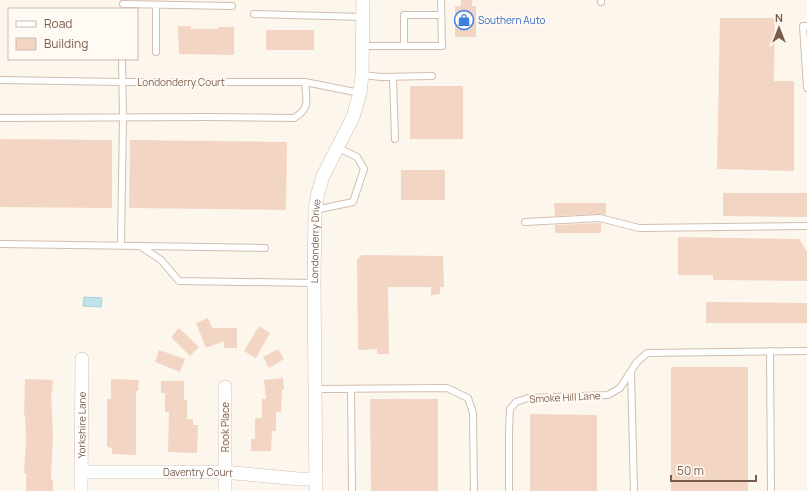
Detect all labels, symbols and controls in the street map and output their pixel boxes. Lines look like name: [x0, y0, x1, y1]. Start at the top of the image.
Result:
legend: [8, 8, 138, 60]
north arrow: [759, 8, 799, 48]
shop icon: Southern Auto: [453, 9, 475, 31]
text: N: [775, 10, 783, 25]
place label: Southern Auto: [478, 13, 545, 27]
text: Road: [44, 15, 72, 32]
text: Building: [44, 35, 88, 52]
street label: Londonderry Court: [137, 75, 225, 89]
street label: Londonderry Drive: [307, 198, 324, 283]
street label: Smoke Hill Lane: [529, 388, 601, 406]
street label: Yorkshire Lane: [74, 392, 89, 458]
street label: Rook Place: [218, 402, 232, 452]
scale bar: [671, 457, 756, 483]
text: 50 m: [677, 462, 704, 479]
street label: Daventry Court: [163, 465, 234, 480]

